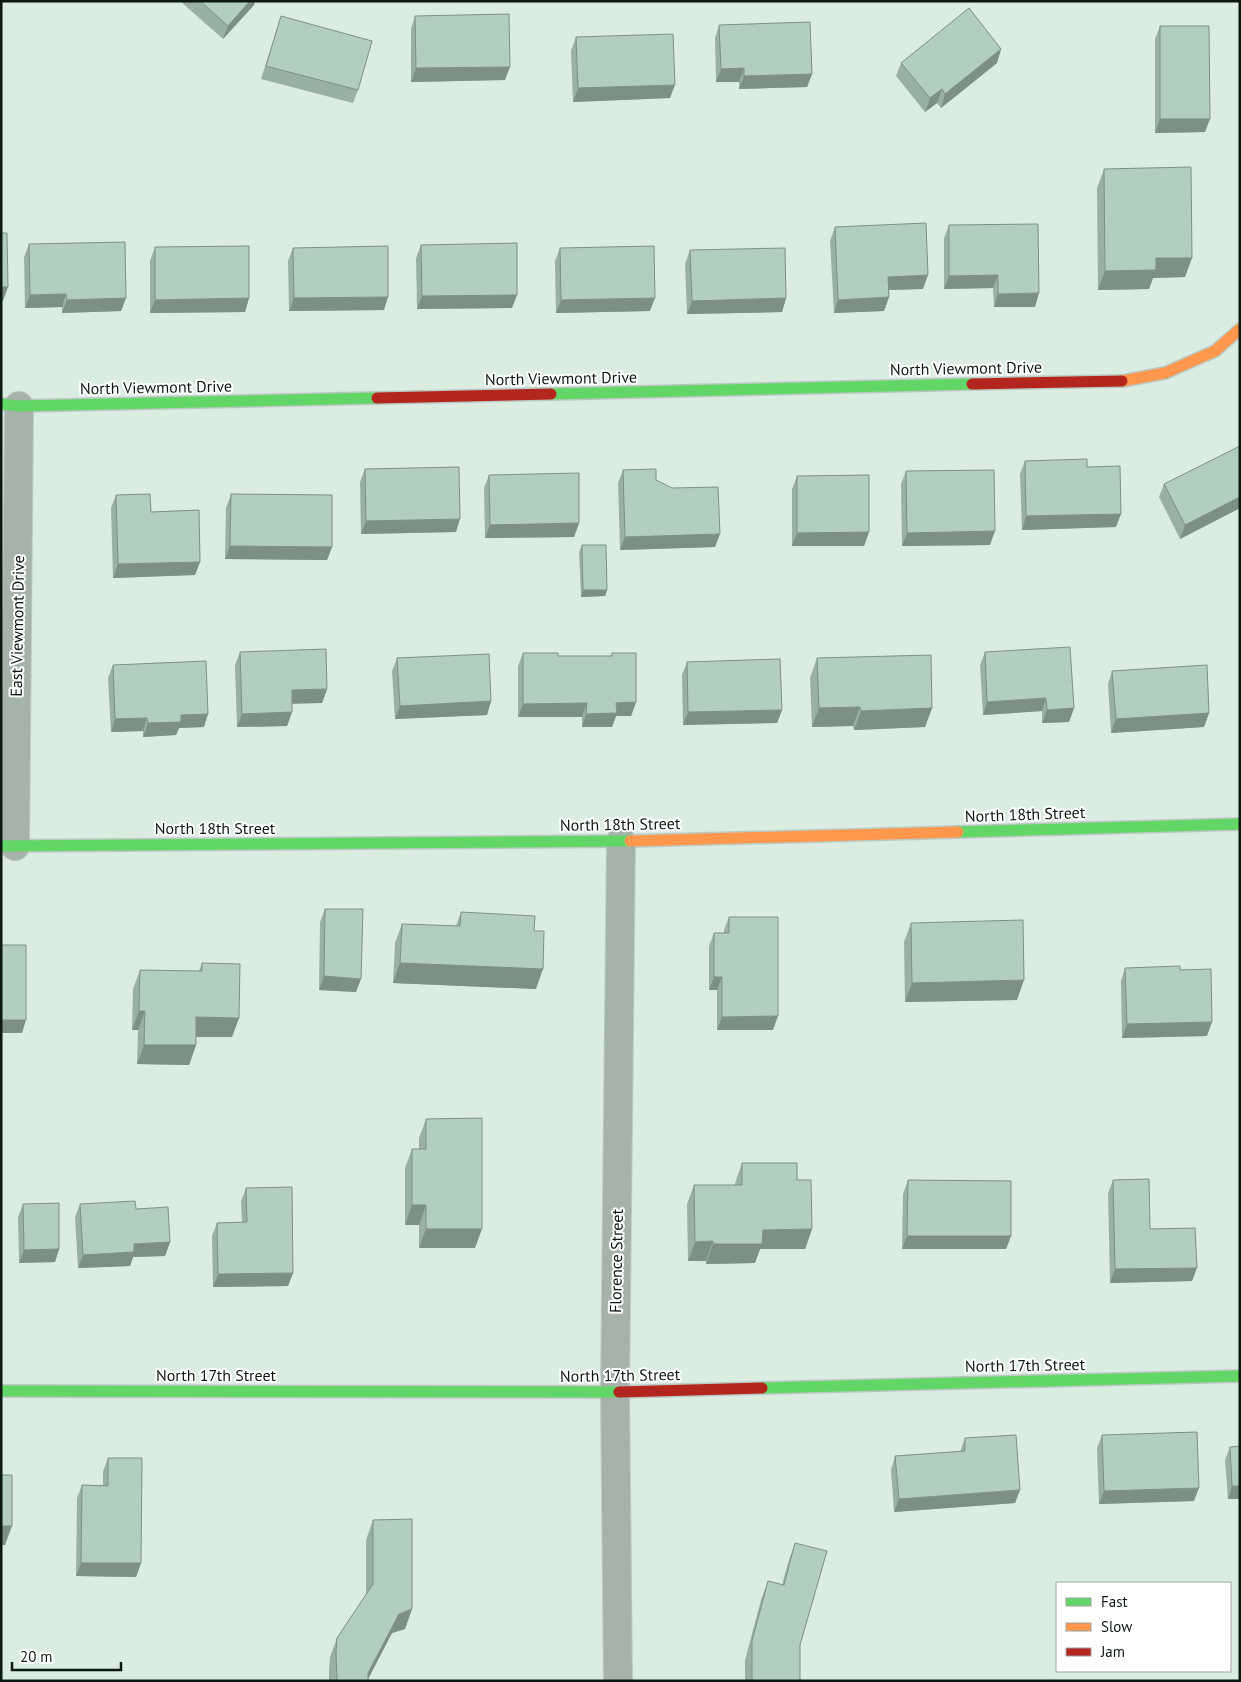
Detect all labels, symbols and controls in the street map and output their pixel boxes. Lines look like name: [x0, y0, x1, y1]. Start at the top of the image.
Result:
street label: North Viewmont Drive: [890, 357, 1042, 379]
street label: North Viewmont Drive: [485, 367, 637, 389]
street label: North Viewmont Drive: [80, 376, 232, 398]
street label: East Viewmont Drive: [6, 555, 28, 697]
street label: North 18th Street: [964, 802, 1086, 826]
street label: North 18th Street: [560, 813, 681, 835]
street label: North 18th Street: [155, 818, 276, 838]
street label: Florence Street: [605, 1208, 627, 1313]
street label: North 17th Street: [965, 1354, 1086, 1376]
street label: North 17th Street: [560, 1364, 681, 1386]
street label: North 17th Street: [156, 1365, 277, 1385]
legend: [1056, 1582, 1231, 1672]
text: Fast: [1101, 1592, 1128, 1611]
text: Slow: [1101, 1617, 1132, 1636]
scale bar: [12, 1640, 121, 1672]
text: Jam: [1100, 1642, 1125, 1661]
text: 20 m: [20, 1647, 53, 1666]

